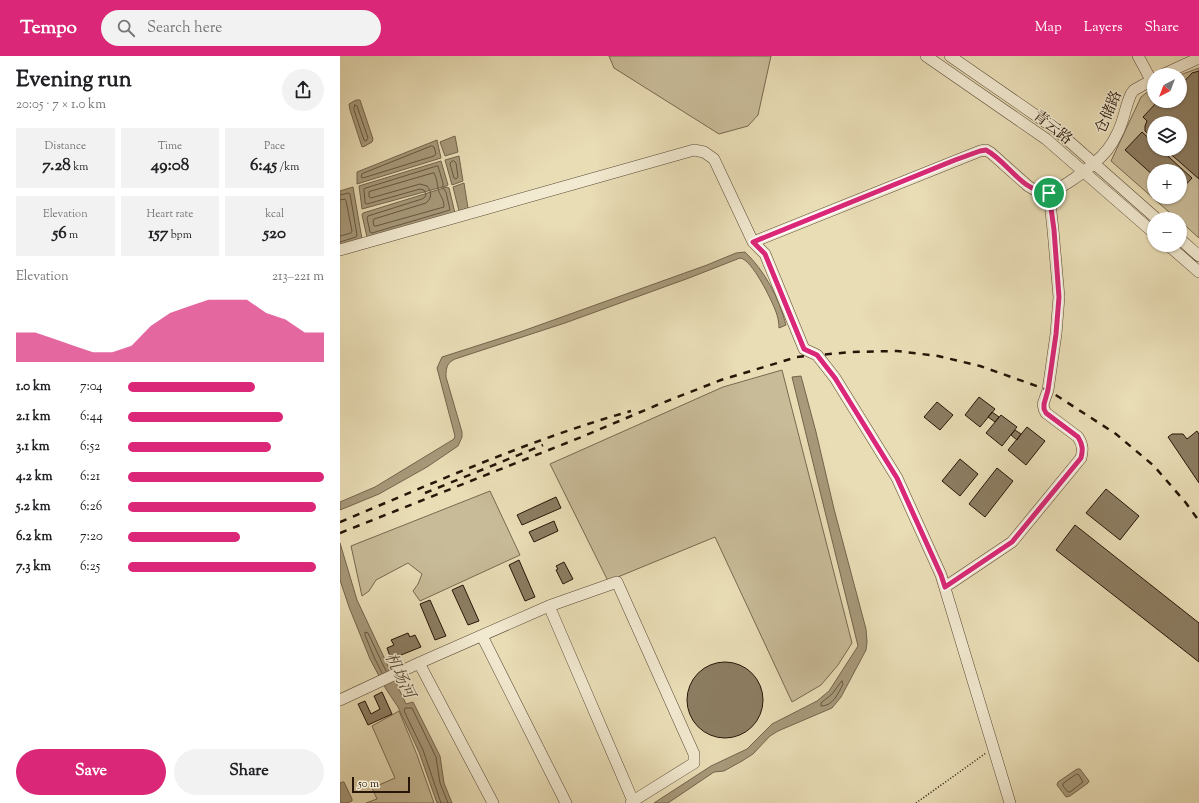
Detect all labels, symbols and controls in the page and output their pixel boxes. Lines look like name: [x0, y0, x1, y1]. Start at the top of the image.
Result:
search box: [101, 10, 381, 46]
text: Tempo: [20, 15, 77, 42]
icon: search: [115, 17, 137, 39]
text: Search here: [147, 18, 222, 39]
text: Map: [1035, 18, 1062, 38]
text: Layers: [1084, 18, 1122, 38]
text: Share: [1144, 18, 1179, 38]
text: Evening run: [16, 65, 132, 97]
north arrow: [1147, 68, 1187, 108]
map controls: [1147, 68, 1187, 252]
button: share: [282, 69, 324, 111]
street label: 仓储路: [1091, 88, 1128, 137]
text: 20:05 · 7 × 1.0 km: [16, 96, 106, 114]
street label: 青云路: [1028, 106, 1076, 150]
button: layers: [1147, 116, 1187, 156]
text: Distance: [45, 138, 86, 154]
text: Time: [158, 138, 182, 154]
text: Pace: [264, 138, 285, 154]
text: 7.28: [42, 154, 71, 178]
text: 49:08: [151, 154, 189, 178]
text: 6:45: [250, 154, 277, 178]
text: km: [71, 159, 88, 175]
text: /km: [277, 159, 299, 175]
button: +: [1147, 164, 1187, 204]
pin: [1032, 176, 1066, 210]
icon: arrive: [1038, 182, 1060, 204]
text: Elevation: [43, 206, 88, 222]
text: Heart rate: [147, 206, 193, 222]
text: kcal: [265, 206, 284, 222]
button: −: [1147, 212, 1187, 252]
text: 56: [52, 222, 67, 246]
text: 157: [148, 222, 168, 246]
text: 520: [263, 222, 286, 246]
text: m: [67, 227, 78, 243]
text: bpm: [168, 227, 192, 243]
text: Elevation: [16, 268, 69, 286]
text: 213–221 m: [272, 268, 324, 286]
text: 1.0 km: [16, 378, 51, 396]
text: 7:04: [80, 378, 103, 396]
text: 2.1 km: [16, 408, 50, 426]
text: 6:44: [80, 408, 103, 426]
text: 3.1 km: [16, 438, 50, 456]
text: 6:52: [80, 438, 100, 456]
text: 4.2 km: [16, 468, 53, 486]
text: 6:21: [80, 468, 100, 486]
text: 5.2 km: [16, 498, 50, 516]
text: 6:26: [80, 498, 102, 516]
text: 6.2 km: [16, 528, 52, 546]
text: 7:20: [80, 528, 103, 546]
text: 7.3 km: [16, 558, 51, 576]
text: 6:25: [80, 558, 100, 576]
water label: 机场河: [378, 649, 421, 705]
button: Save: [16, 749, 166, 795]
button: Share: [174, 749, 324, 795]
scale bar: [352, 775, 410, 794]
text: 50 m: [358, 776, 379, 792]

